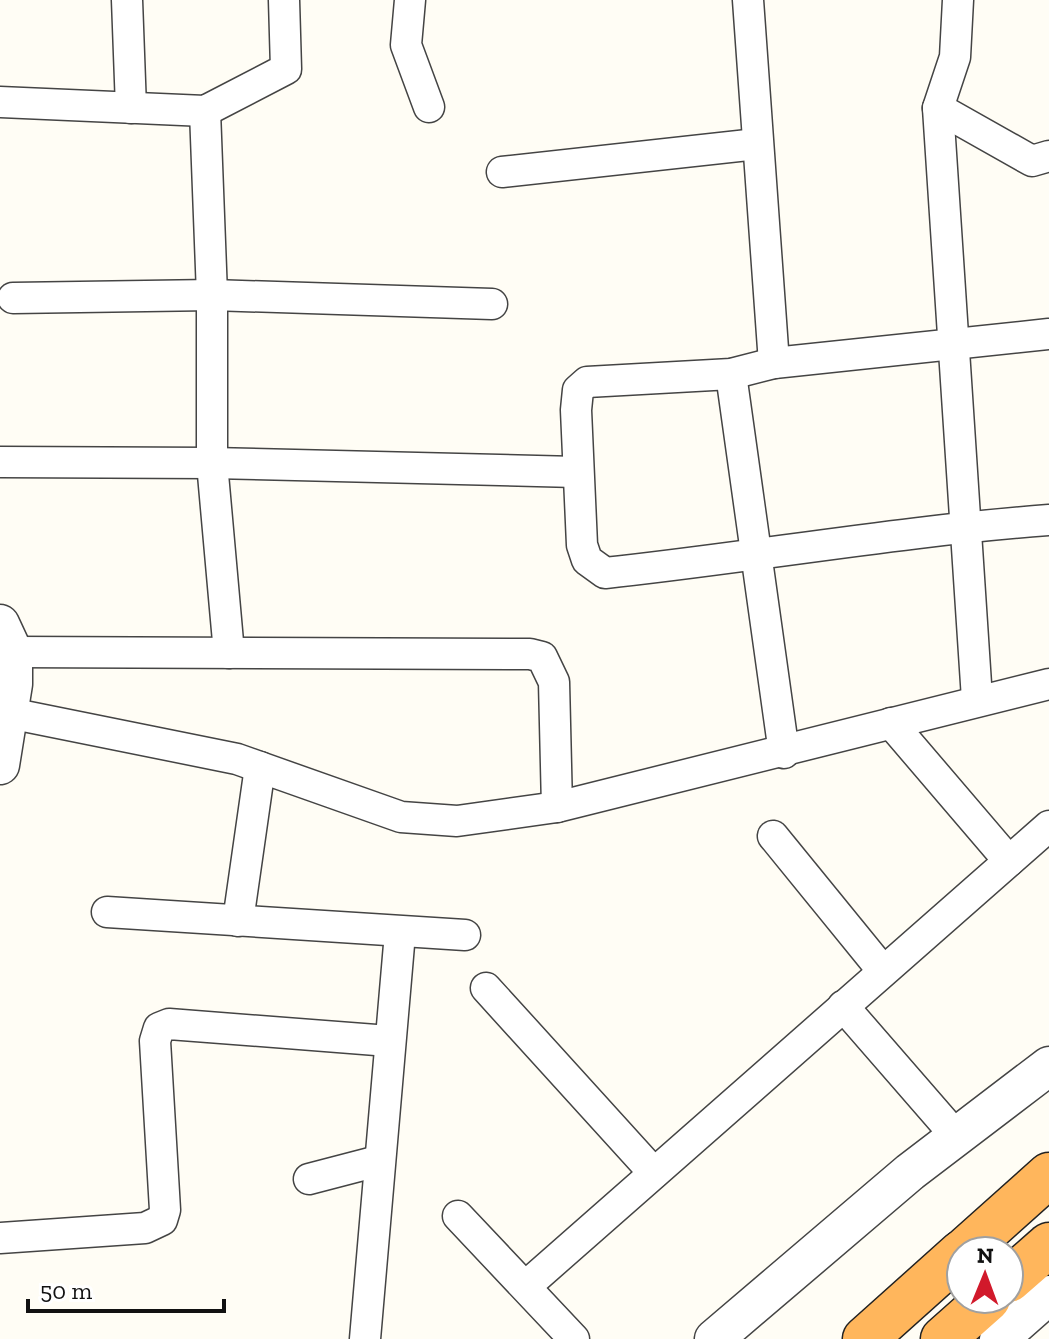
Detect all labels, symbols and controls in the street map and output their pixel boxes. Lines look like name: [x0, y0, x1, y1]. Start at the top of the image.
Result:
north arrow: [945, 1235, 1025, 1315]
text: N: [977, 1242, 994, 1269]
scale bar: [28, 1263, 224, 1313]
text: 50 m: [40, 1276, 93, 1305]

